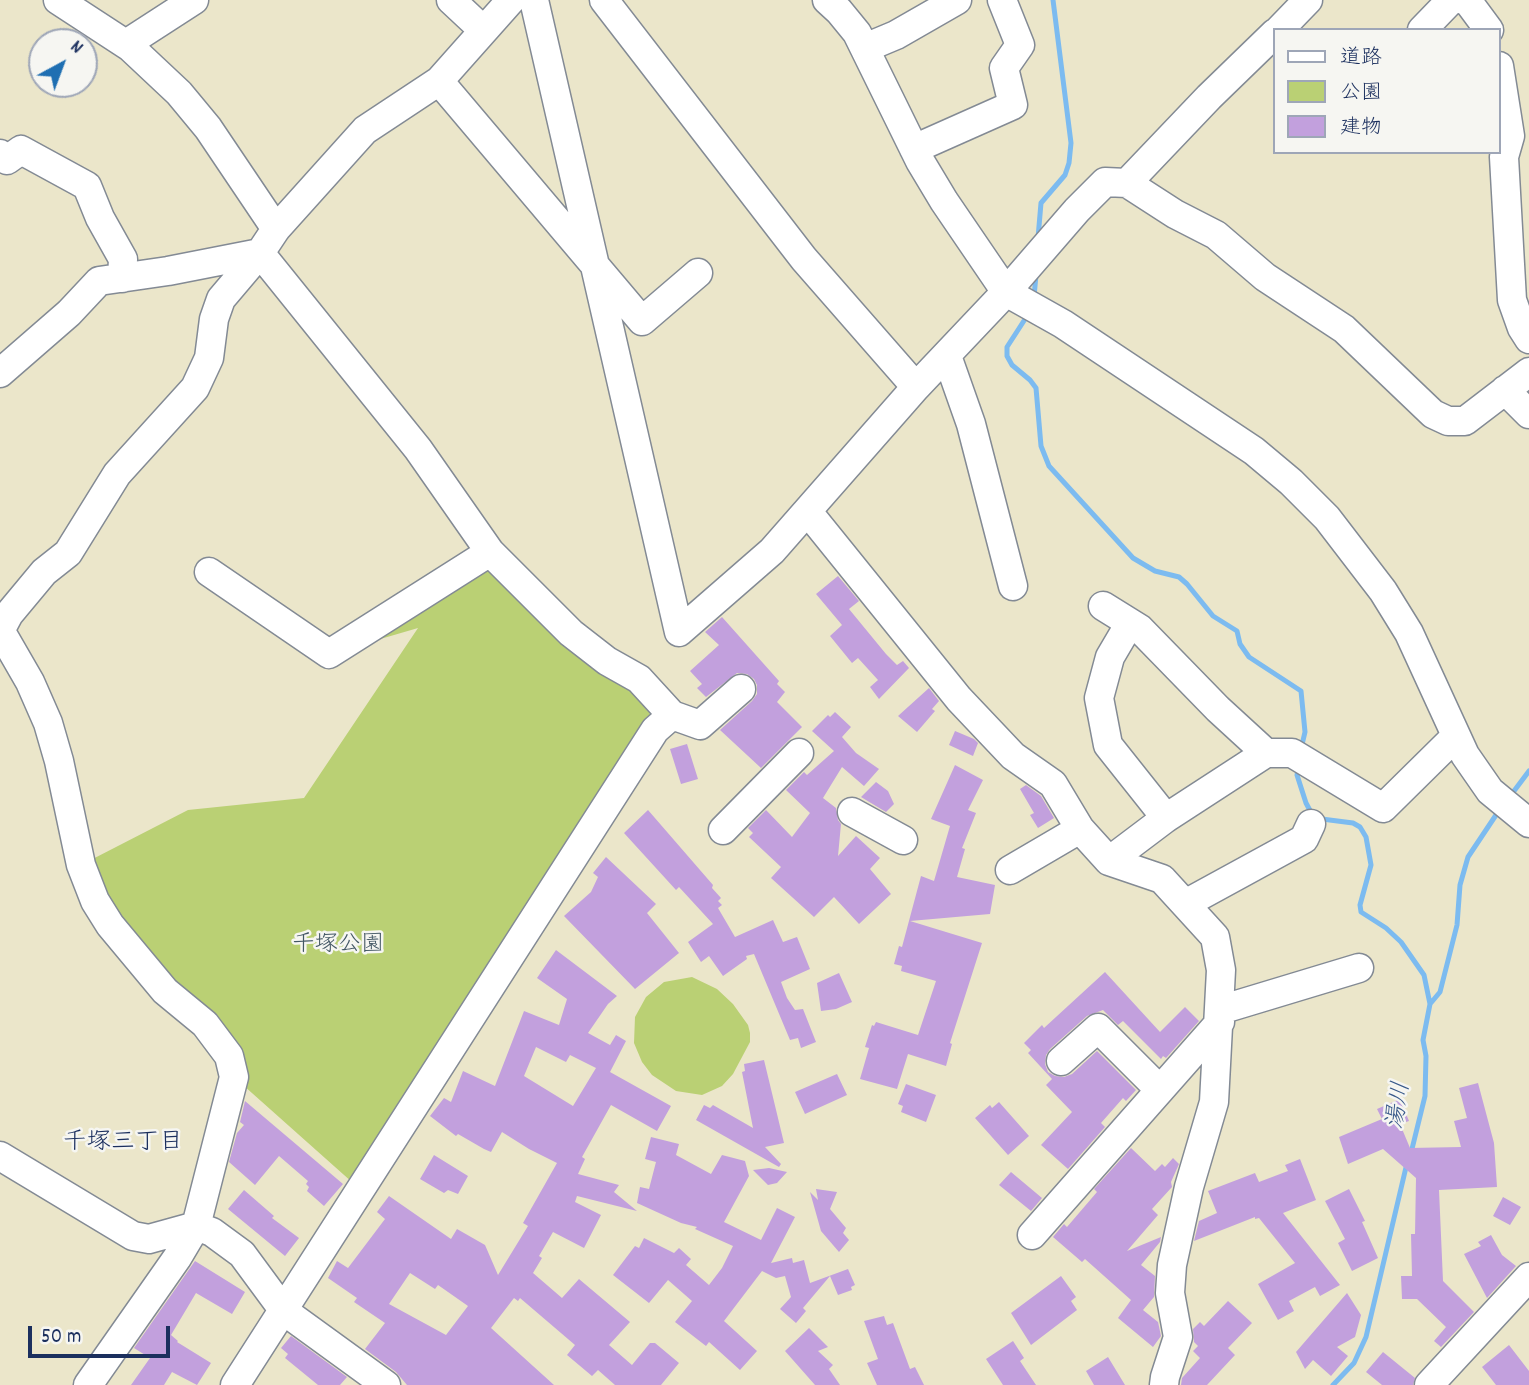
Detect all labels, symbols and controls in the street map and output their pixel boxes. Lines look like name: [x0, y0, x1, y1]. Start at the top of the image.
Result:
north arrow: [28, 28, 98, 98]
legend: [1274, 28, 1501, 154]
text: N: [63, 35, 88, 62]
text: 道路: [1340, 44, 1382, 74]
text: 公園: [1340, 79, 1382, 109]
text: 建物: [1340, 114, 1382, 144]
park label: 千塚公園: [292, 933, 384, 961]
water label: 湯川: [1383, 1080, 1419, 1132]
district label: 千塚三丁目: [63, 1131, 183, 1159]
scale bar: [32, 1312, 173, 1356]
text: 50 m: [41, 1323, 81, 1353]

